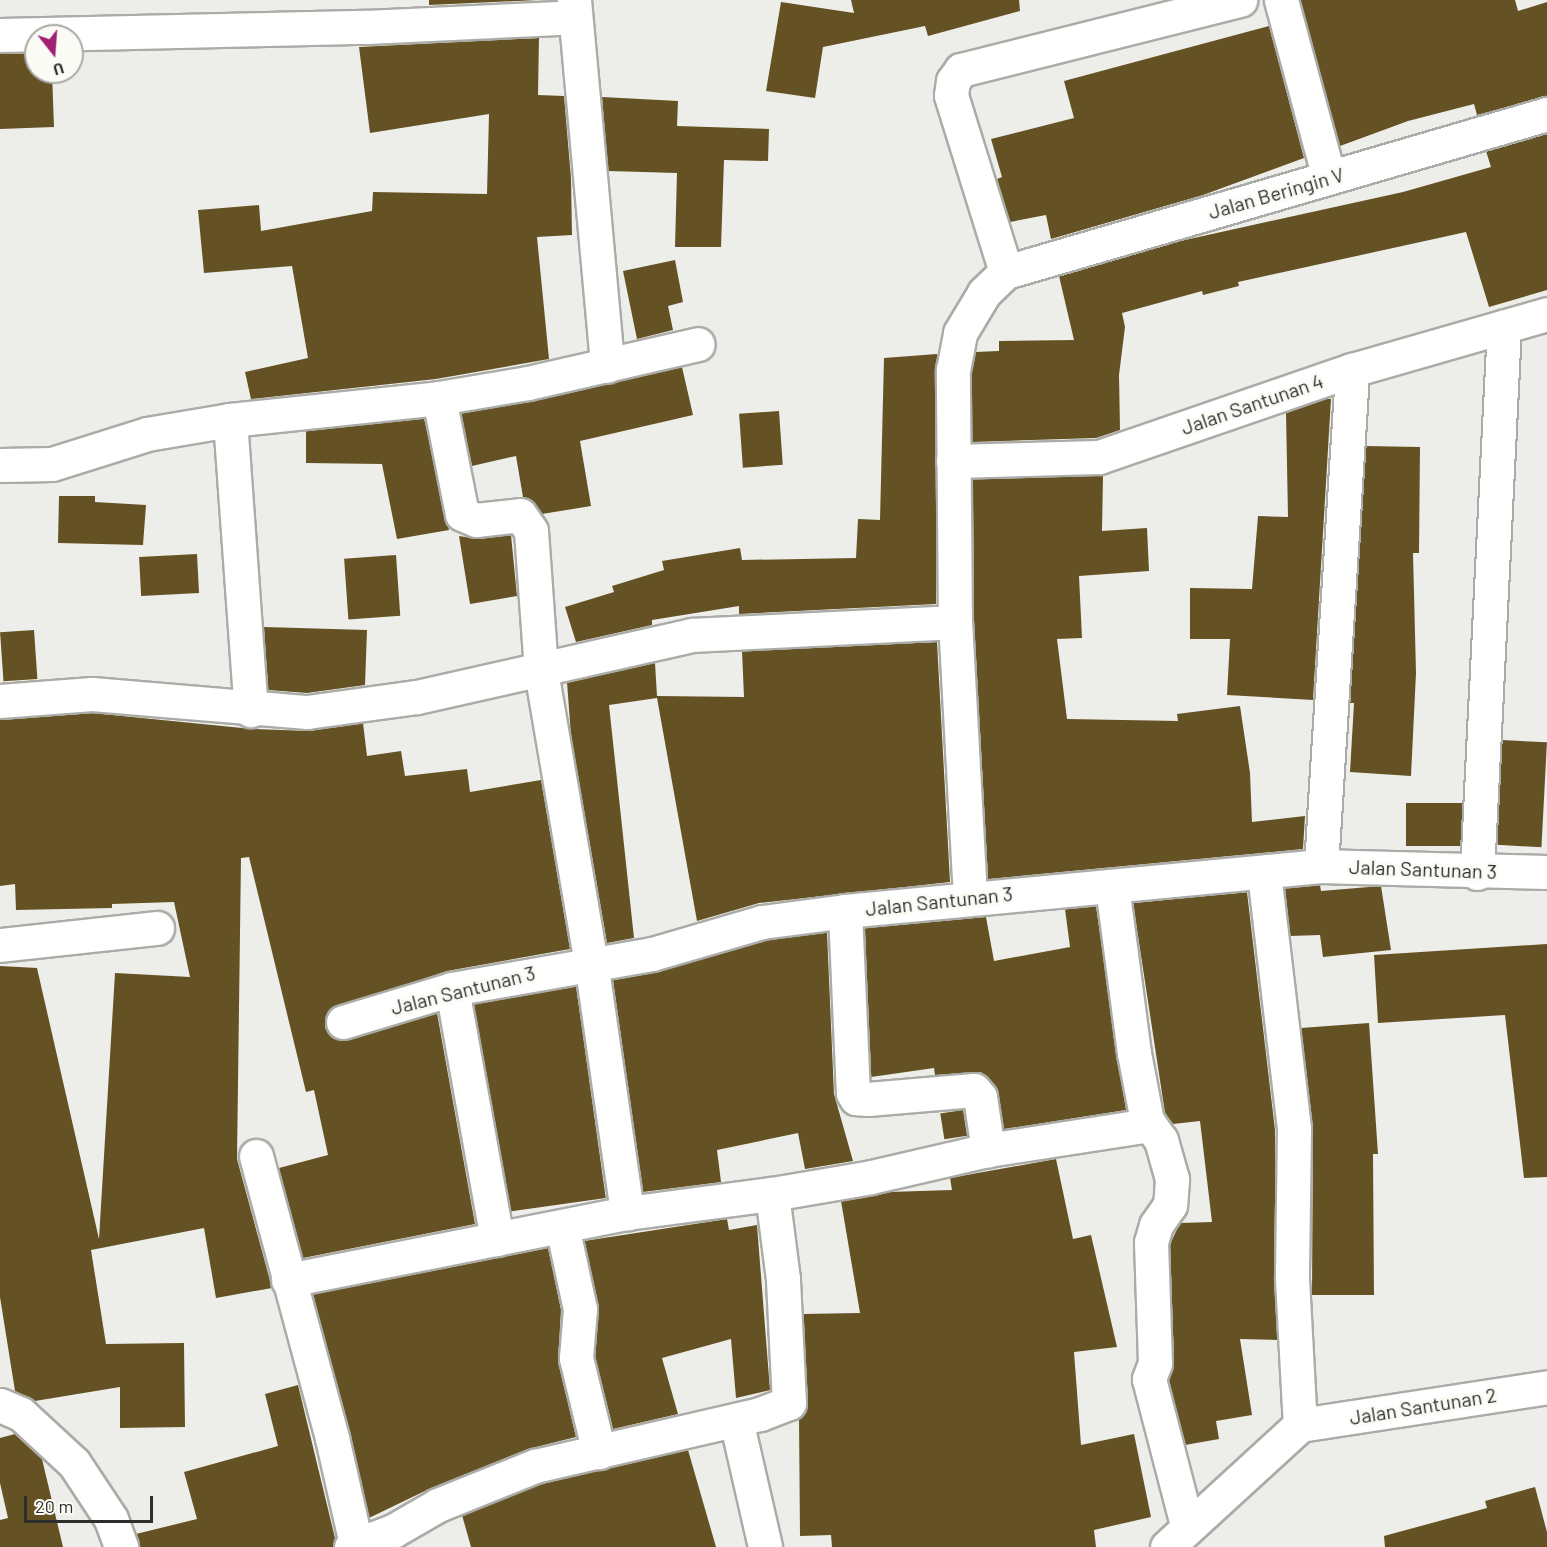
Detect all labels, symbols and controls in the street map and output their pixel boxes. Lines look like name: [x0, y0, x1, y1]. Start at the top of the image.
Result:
north arrow: [24, 24, 84, 84]
text: U: [51, 59, 66, 80]
street label: Jalan Beringin V: [1205, 162, 1347, 224]
street label: Jalan Santunan 4: [1178, 368, 1326, 440]
street label: Jalan Santunan 3: [1349, 854, 1497, 884]
street label: Jalan Santunan 3: [864, 881, 1014, 921]
street label: Jalan Santunan 3: [388, 960, 538, 1020]
street label: Jalan Santunan 2: [1348, 1383, 1498, 1429]
scale bar: [27, 1484, 156, 1522]
text: 20 m: [35, 1495, 73, 1517]

